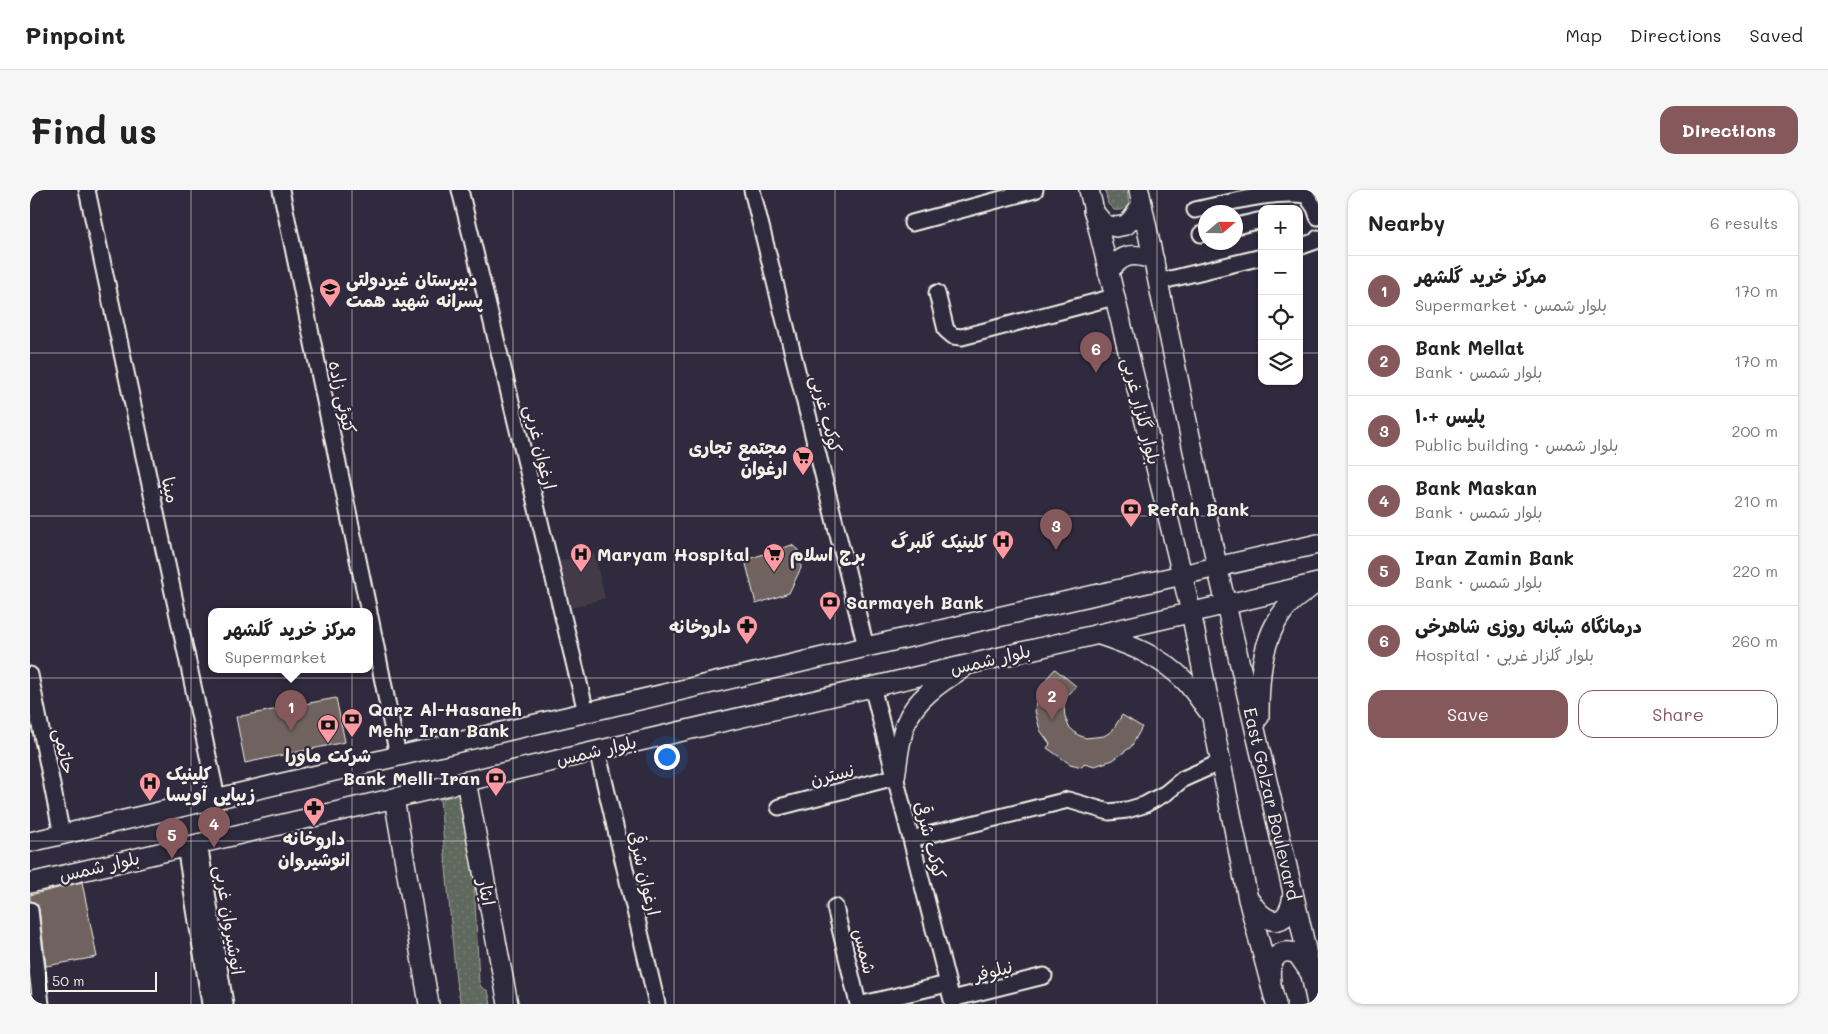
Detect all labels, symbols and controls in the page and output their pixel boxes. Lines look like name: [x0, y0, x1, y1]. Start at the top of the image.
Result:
text: Pinpoint: [25, 19, 126, 50]
text: Map: [1565, 23, 1602, 47]
text: Directions: [1630, 23, 1722, 47]
text: Saved: [1750, 23, 1803, 47]
button: Directions: [1660, 106, 1798, 154]
text: Find us: [30, 107, 157, 153]
north arrow: [1198, 205, 1243, 250]
map controls: [1258, 205, 1303, 385]
button: +: [1258, 205, 1303, 250]
text: Nearby: [1368, 209, 1445, 236]
text: 6 results: [1710, 212, 1778, 233]
button: −: [1258, 250, 1303, 295]
text: مرکز خرید گلشهر: [1415, 263, 1547, 288]
place label: دبیرستان غیردولتی پسرانه شهید همت: [346, 267, 484, 313]
school or university icon: دبیرستان غیردولتی پسرانه شهید همت: [318, 277, 342, 308]
text: 1: [1380, 280, 1388, 301]
text: 170 m: [1734, 280, 1778, 301]
text: Supermarket · بلوار شمس: [1415, 294, 1607, 315]
button: locate: [1258, 295, 1303, 340]
pin: 6: [1080, 332, 1112, 373]
text: Bank Mellat: [1415, 335, 1525, 360]
button: layers: [1258, 340, 1303, 385]
text: 2: [1380, 350, 1388, 371]
text: 170 m: [1734, 350, 1778, 371]
street label: بلوار گلزار غربی: [1117, 355, 1167, 467]
street label: کتوئی زاده: [324, 358, 362, 436]
text: Bank · بلوار شمس: [1415, 361, 1542, 382]
street label: کوکب غربی: [806, 373, 848, 456]
street label: ارغوان غربی: [520, 402, 562, 492]
text: پلیس +۱۰: [1415, 403, 1485, 428]
text: 3: [1379, 420, 1389, 441]
text: 200 m: [1731, 420, 1778, 441]
text: Public building · بلوار شمس: [1415, 434, 1618, 455]
place label: مجتمع تجاری ارغوان: [689, 435, 787, 480]
supermarket icon: مجتمع تجاری ارغوان: [791, 445, 815, 476]
street label: مینا: [157, 475, 185, 505]
text: Bank Maskan: [1415, 475, 1537, 500]
text: 4: [1379, 490, 1389, 511]
text: 210 m: [1734, 490, 1778, 511]
bank icon: Refah Bank: [1119, 497, 1143, 528]
place label: Refah Bank: [1147, 497, 1249, 521]
text: Bank · بلوار شمس: [1415, 501, 1542, 522]
pin: 3: [1040, 509, 1072, 550]
place label: کلینیک گلبرگ: [891, 529, 987, 553]
hospital icon: کلینیک گلبرگ: [991, 529, 1015, 560]
hospital icon: Maryam Hospital: [569, 542, 593, 573]
place label: Maryam Hospital: [597, 542, 749, 566]
supermarket icon: برج اسلام: [762, 542, 786, 573]
place label: برج اسلام: [790, 542, 866, 569]
text: Iran Zamin Bank: [1415, 545, 1574, 570]
text: 5: [1379, 560, 1389, 581]
text: 220 m: [1732, 560, 1778, 581]
text: Bank · بلوار شمس: [1415, 571, 1542, 592]
bank icon: Sarmayeh Bank: [818, 590, 842, 621]
place label: Sarmayeh Bank: [846, 590, 984, 614]
popup: [208, 608, 373, 673]
text: درمانگاه شبانه روزی شاهرخی: [1415, 613, 1642, 638]
place label: داروخانه: [669, 614, 731, 639]
pharmacy icon: داروخانه: [735, 614, 759, 645]
text: مرکز خرید گلشهر: [225, 616, 356, 641]
text: 6: [1379, 630, 1389, 651]
text: 260 m: [1732, 630, 1778, 651]
street label: بلوار شمس: [947, 638, 1033, 680]
text: Hospital · بلوار گلزار غربی: [1415, 644, 1594, 665]
text: Supermarket: [225, 646, 326, 667]
pin: 2: [1036, 679, 1068, 720]
pin: 1: [275, 690, 307, 731]
button: Save: [1368, 690, 1568, 738]
button: Share: [1578, 690, 1778, 738]
place label: Qarz Al-Hasaneh Mehr Iran Bank: [368, 697, 522, 742]
street label: East Golzar Boulevard: [1238, 705, 1306, 902]
bank icon: Qarz Al-Hasaneh Mehr Iran Bank: [340, 707, 364, 738]
bank icon: شرکت ماورا: [316, 713, 340, 744]
street label: حاتمی: [49, 726, 81, 776]
street label: بلوار شمس: [553, 729, 639, 771]
place label: شرکت ماورا: [285, 743, 371, 767]
your location: [654, 744, 680, 770]
street label: نسترن: [807, 757, 857, 791]
place label: کلینیک زیبایی آویسا: [166, 761, 255, 807]
place label: Bank Melli Iran: [343, 766, 480, 790]
bank icon: Bank Melli Iran: [484, 766, 508, 797]
hospital icon: کلینیک زیبایی آویسا: [138, 771, 162, 802]
pharmacy icon: داروخانه انوشیروان: [302, 796, 326, 827]
street label: کوکب شرقی: [910, 799, 952, 882]
pin: 4: [198, 807, 230, 848]
pin: 5: [156, 818, 188, 859]
place label: داروخانه انوشیروان: [278, 826, 350, 872]
street label: ارغوان شرقی: [624, 828, 666, 918]
street label: بلوار شمس: [56, 845, 142, 887]
street label: انوشیروان غربی: [210, 864, 250, 976]
street label: ایثار: [472, 875, 501, 907]
street label: شمس: [848, 926, 882, 976]
street label: نیلوفر: [969, 954, 1015, 988]
scale bar: [45, 969, 158, 992]
text: 50 m: [52, 971, 84, 990]

